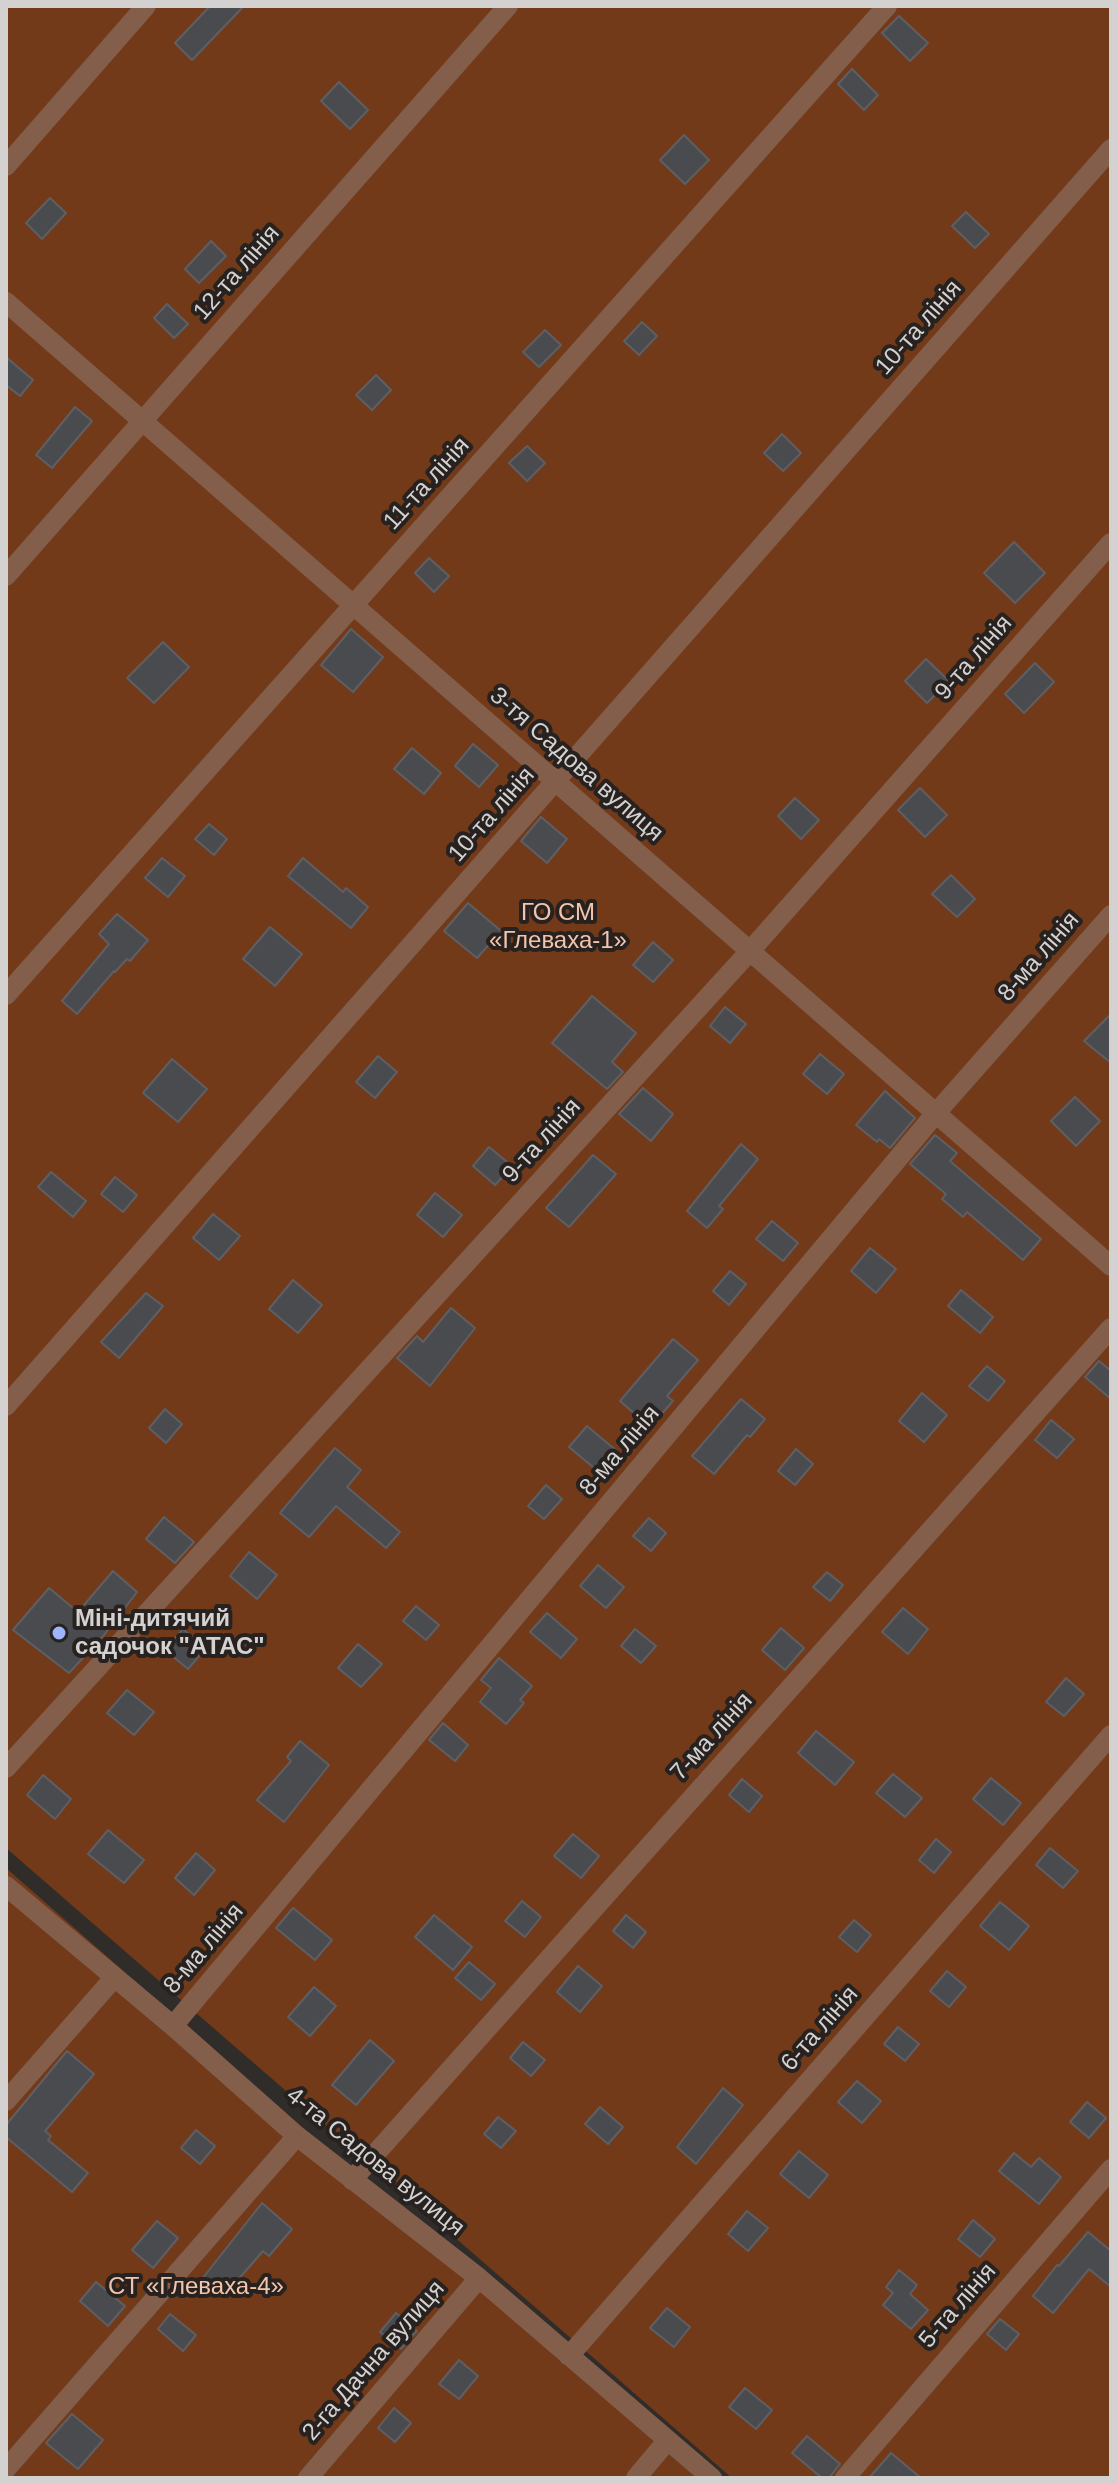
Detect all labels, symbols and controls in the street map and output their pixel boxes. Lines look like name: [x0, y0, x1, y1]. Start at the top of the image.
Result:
street label: 12-та лінія: [188, 220, 286, 326]
street label: 10-та лінія: [870, 275, 968, 381]
street label: 11-та лінія: [378, 432, 476, 536]
street label: 9-та лінія: [929, 610, 1019, 706]
street label: 3-тя Садова вулиця: [483, 682, 669, 848]
street label: 10-та лінія: [443, 762, 541, 868]
park label: ГО СМ «Глеваха-1»: [489, 899, 627, 955]
street label: 8-ма лінія: [992, 907, 1086, 1007]
street label: 9-та лінія: [497, 1093, 587, 1189]
street label: 8-ма лінія: [574, 1400, 666, 1502]
place label: Міні-дитячий садочок "АТАС": [75, 1605, 265, 1661]
marker: Міні-дитячий садочок "АТАС": [50, 1624, 68, 1642]
street label: 7-ма лінія: [665, 1687, 759, 1787]
street label: 8-ма лінія: [158, 1898, 250, 2000]
street label: 6-та лінія: [775, 1981, 865, 2077]
street label: 4-та Садова вулиця: [280, 2081, 470, 2243]
street label: 5-та лінія: [913, 2258, 1003, 2354]
park label: СТ «Глеваха-4»: [108, 2273, 284, 2301]
street label: 2-га Дачна вулиця: [297, 2275, 451, 2447]

